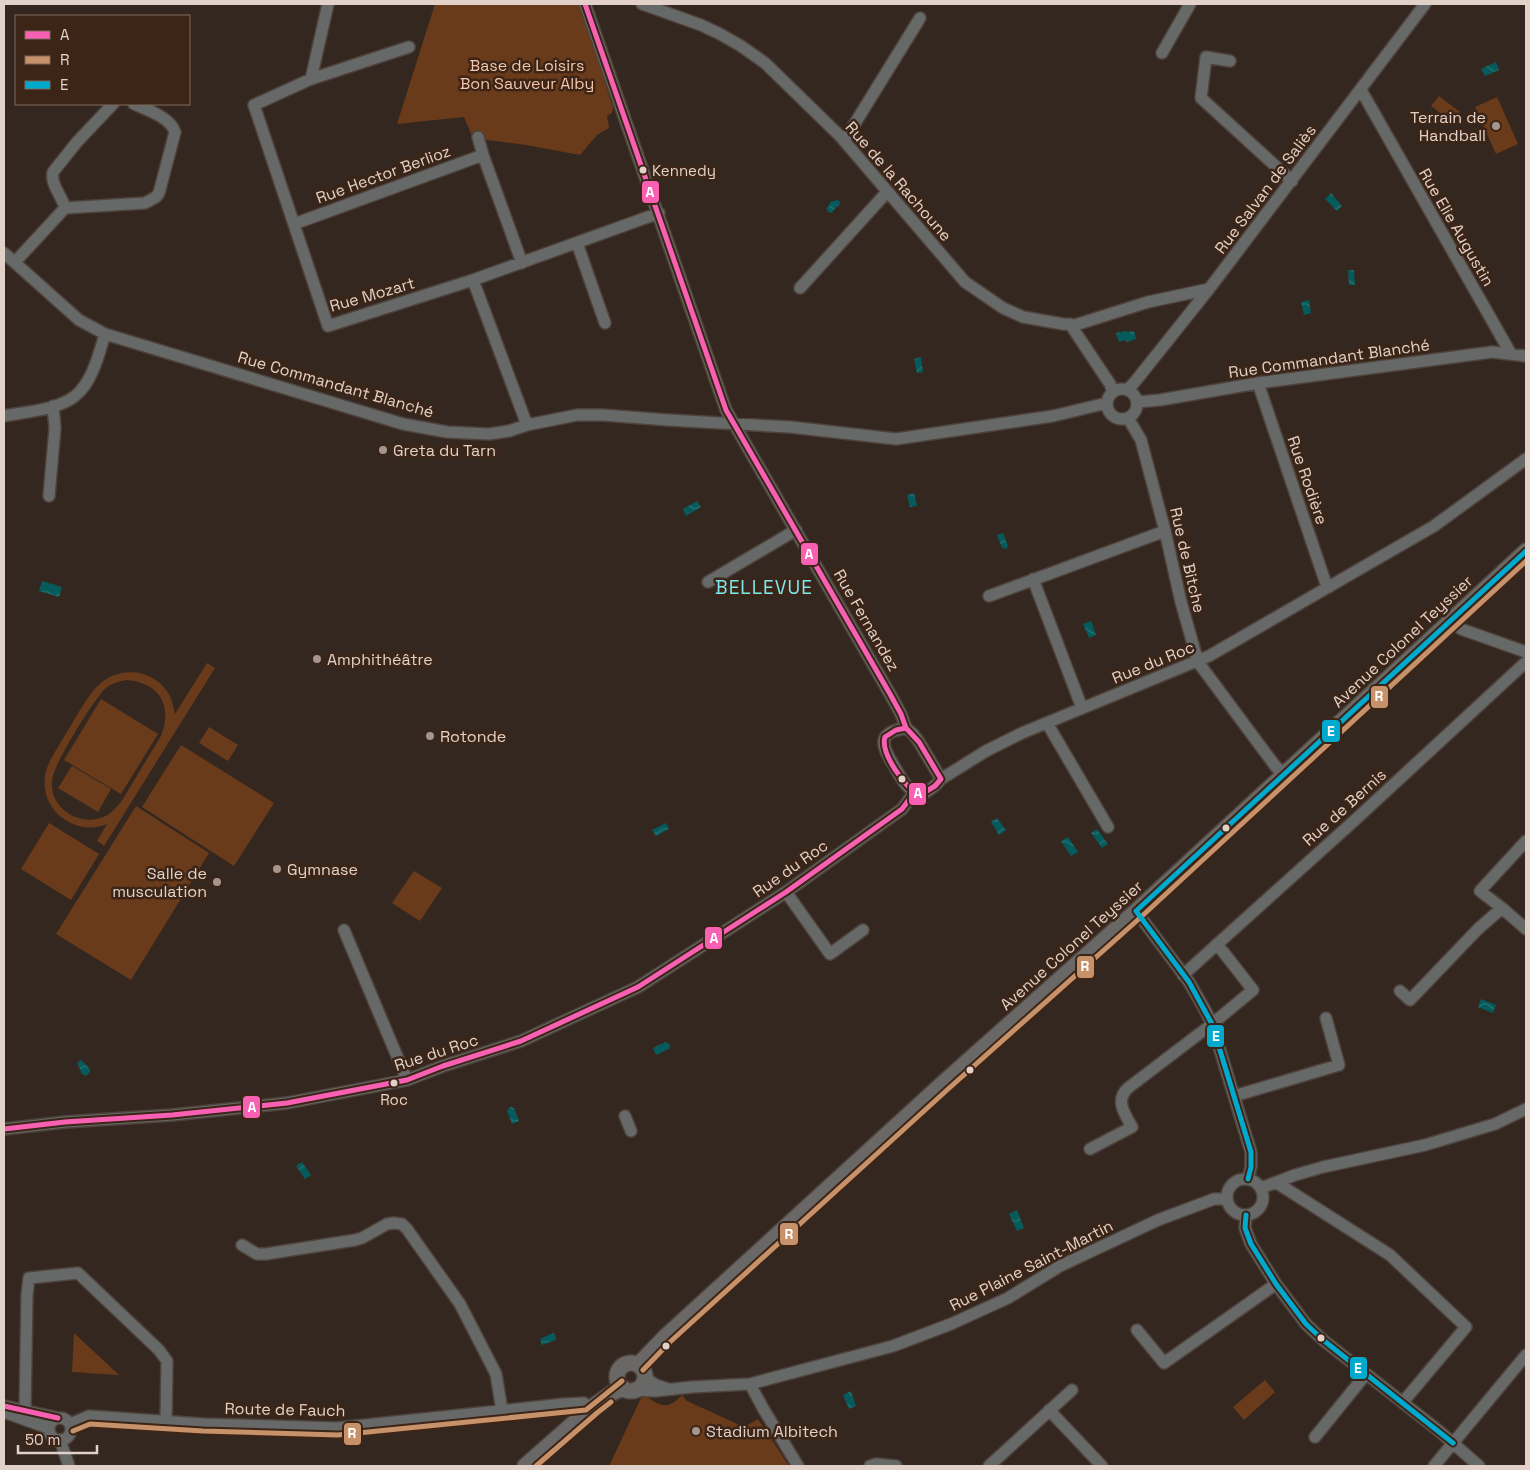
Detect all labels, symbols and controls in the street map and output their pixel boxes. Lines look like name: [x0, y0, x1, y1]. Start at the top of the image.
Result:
legend: [15, 15, 190, 105]
text: A: [60, 25, 70, 44]
text: R: [60, 50, 69, 69]
park label: Base de Loisirs Bon Sauveur Alby: [460, 55, 594, 94]
text: E: [60, 75, 68, 94]
place label: Terrain de Handball: [1410, 107, 1486, 146]
street label: Rue de la Rachoune: [841, 117, 956, 246]
street label: Rue Salvan de Saliès: [1210, 120, 1321, 258]
marker: Terrain de Handball: [1490, 120, 1502, 132]
street label: Rue Hector Berlioz: [313, 140, 453, 209]
place label: Kennedy: [652, 161, 716, 180]
street label: Rue Elie Augustin: [1414, 164, 1499, 290]
marker: Kennedy: [638, 165, 648, 175]
line badge: A: [641, 180, 660, 204]
text: A: [646, 183, 655, 201]
street label: Rue Mozart: [327, 272, 417, 317]
street label: Rue Commandant Blanché: [1227, 334, 1431, 383]
street label: Rue Commandant Blanché: [235, 346, 436, 423]
street label: Rue Rodière: [1283, 433, 1332, 527]
place label: Greta du Tarn: [393, 440, 496, 461]
marker: Greta du Tarn: [377, 444, 389, 456]
street label: Rue de Bitche: [1165, 505, 1210, 615]
line badge: A: [800, 542, 819, 566]
text: A: [805, 545, 814, 563]
street label: Rue Fernandez: [829, 566, 904, 675]
street label: Avenue Colonel Teyssier: [1328, 571, 1477, 712]
district label: BELLEVUE: [715, 575, 813, 600]
street label: Rue du Roc: [1109, 636, 1198, 689]
place label: Amphithéâtre: [327, 649, 433, 670]
marker: Amphithéâtre: [311, 653, 323, 665]
line badge: R: [1370, 685, 1389, 709]
text: R: [1375, 687, 1384, 705]
line badge: E: [1321, 719, 1341, 743]
text: E: [1327, 722, 1335, 740]
place label: Rotonde: [440, 726, 506, 747]
marker: Rotonde: [424, 730, 436, 742]
street label: Rue de Bernis: [1298, 764, 1391, 851]
unlabelled marker: [897, 774, 907, 784]
line badge: A: [908, 782, 927, 806]
text: A: [914, 784, 923, 802]
unlabelled marker: [1221, 823, 1231, 833]
street label: Rue du Roc: [749, 835, 832, 902]
place label: Gymnase: [287, 859, 358, 880]
place label: Salle de musculation: [112, 863, 207, 902]
marker: Gymnase: [271, 863, 283, 875]
marker: Salle de musculation: [211, 876, 223, 888]
street label: Avenue Colonel Teyssier: [996, 876, 1147, 1015]
line badge: A: [704, 926, 723, 950]
text: A: [710, 929, 719, 947]
line badge: R: [1076, 955, 1095, 979]
text: R: [1081, 957, 1090, 975]
line badge: E: [1206, 1024, 1225, 1048]
text: E: [1212, 1027, 1220, 1045]
street label: Rue du Roc: [391, 1029, 481, 1076]
unlabelled marker: [965, 1065, 975, 1075]
marker: Roc: [389, 1078, 399, 1088]
place label: Roc: [380, 1090, 408, 1109]
line badge: A: [242, 1095, 261, 1119]
text: A: [248, 1098, 257, 1116]
street label: Rue Plaine Saint-Martin: [946, 1215, 1116, 1316]
line badge: R: [779, 1222, 799, 1246]
text: R: [785, 1225, 794, 1243]
unlabelled marker: [1316, 1333, 1326, 1343]
unlabelled marker: [661, 1341, 671, 1351]
line badge: E: [1349, 1356, 1368, 1380]
text: E: [1354, 1359, 1362, 1377]
street label: Route de Fauch: [224, 1398, 346, 1421]
place label: Stadium Albitech: [706, 1421, 838, 1442]
scale bar: [18, 1422, 96, 1454]
line badge: R: [343, 1422, 362, 1446]
text: R: [348, 1424, 357, 1442]
marker: Stadium Albitech: [690, 1425, 702, 1437]
text: 50 m: [25, 1430, 60, 1449]

